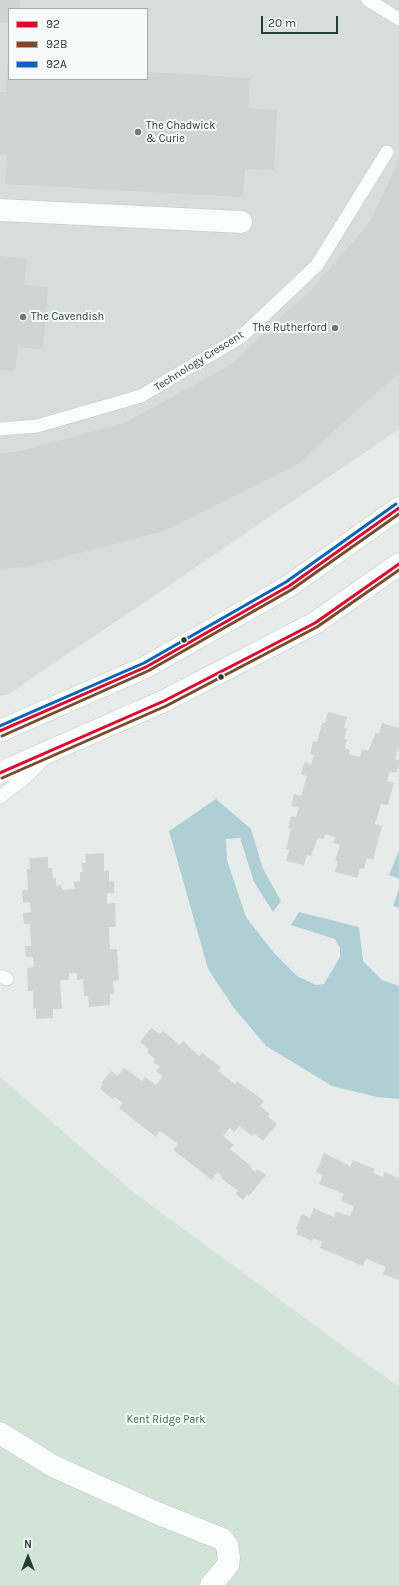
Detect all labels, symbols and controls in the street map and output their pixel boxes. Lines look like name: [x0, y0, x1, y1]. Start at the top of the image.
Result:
legend: [8, 8, 148, 80]
scale bar: [263, 8, 340, 34]
text: 20 m: [268, 16, 296, 30]
text: 92: [46, 17, 60, 31]
text: 92B: [46, 37, 67, 51]
text: 92A: [46, 57, 67, 71]
place label: The Chadwick & Curie: [146, 119, 215, 145]
marker: The Chadwick & Curie: [133, 127, 143, 137]
place label: The Cavendish: [31, 310, 104, 324]
marker: The Cavendish: [18, 312, 28, 322]
place label: The Rutherford: [253, 321, 327, 335]
marker: The Rutherford: [330, 323, 340, 333]
street label: Technology Crescent: [152, 328, 246, 394]
unlabelled marker: [179, 635, 189, 645]
unlabelled marker: [216, 672, 226, 682]
park label: Kent Ridge Park: [126, 1413, 206, 1427]
north arrow: [8, 1537, 48, 1577]
text: N: [24, 1538, 32, 1551]

